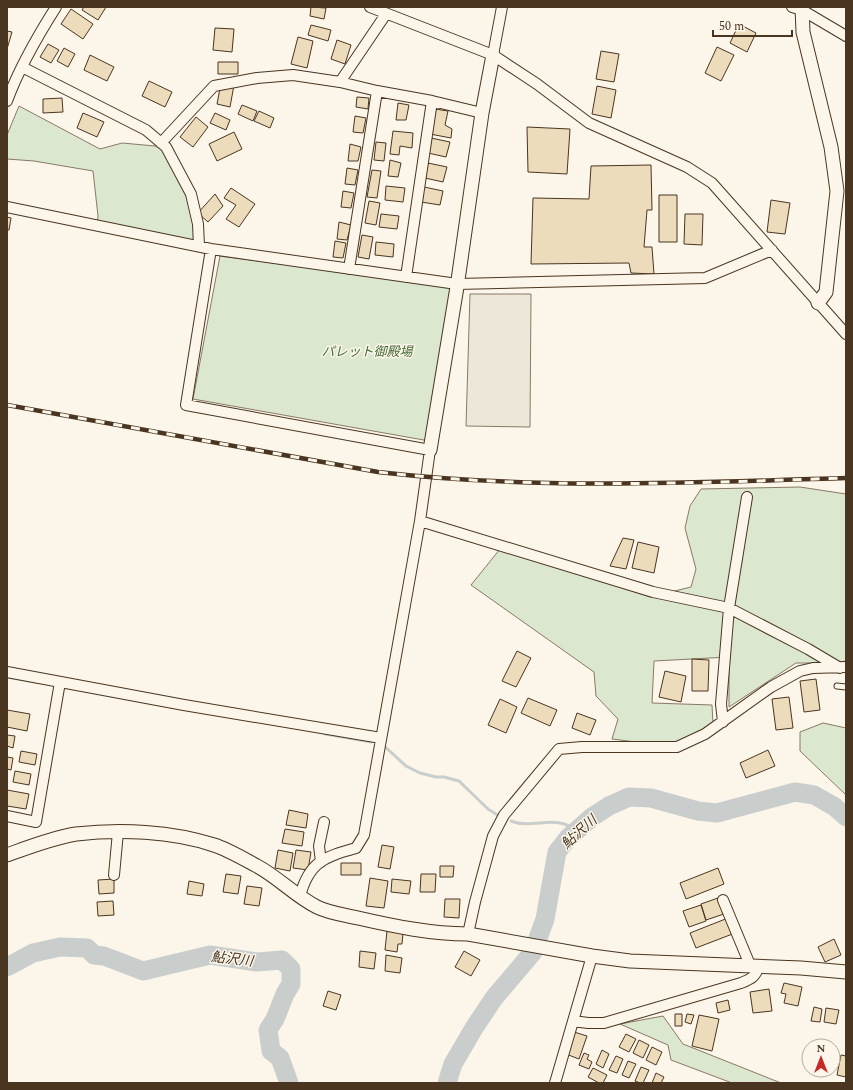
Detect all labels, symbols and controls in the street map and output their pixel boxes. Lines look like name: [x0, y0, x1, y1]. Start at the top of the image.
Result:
scale bar: [713, 12, 792, 38]
text: 50 m: [719, 17, 744, 36]
park label: パレット御殿場: [321, 342, 414, 362]
water label: 鮎沢川: [556, 809, 603, 854]
water label: 鮎沢川: [210, 946, 256, 972]
north arrow: [801, 1038, 841, 1078]
text: N: [817, 1040, 826, 1057]

